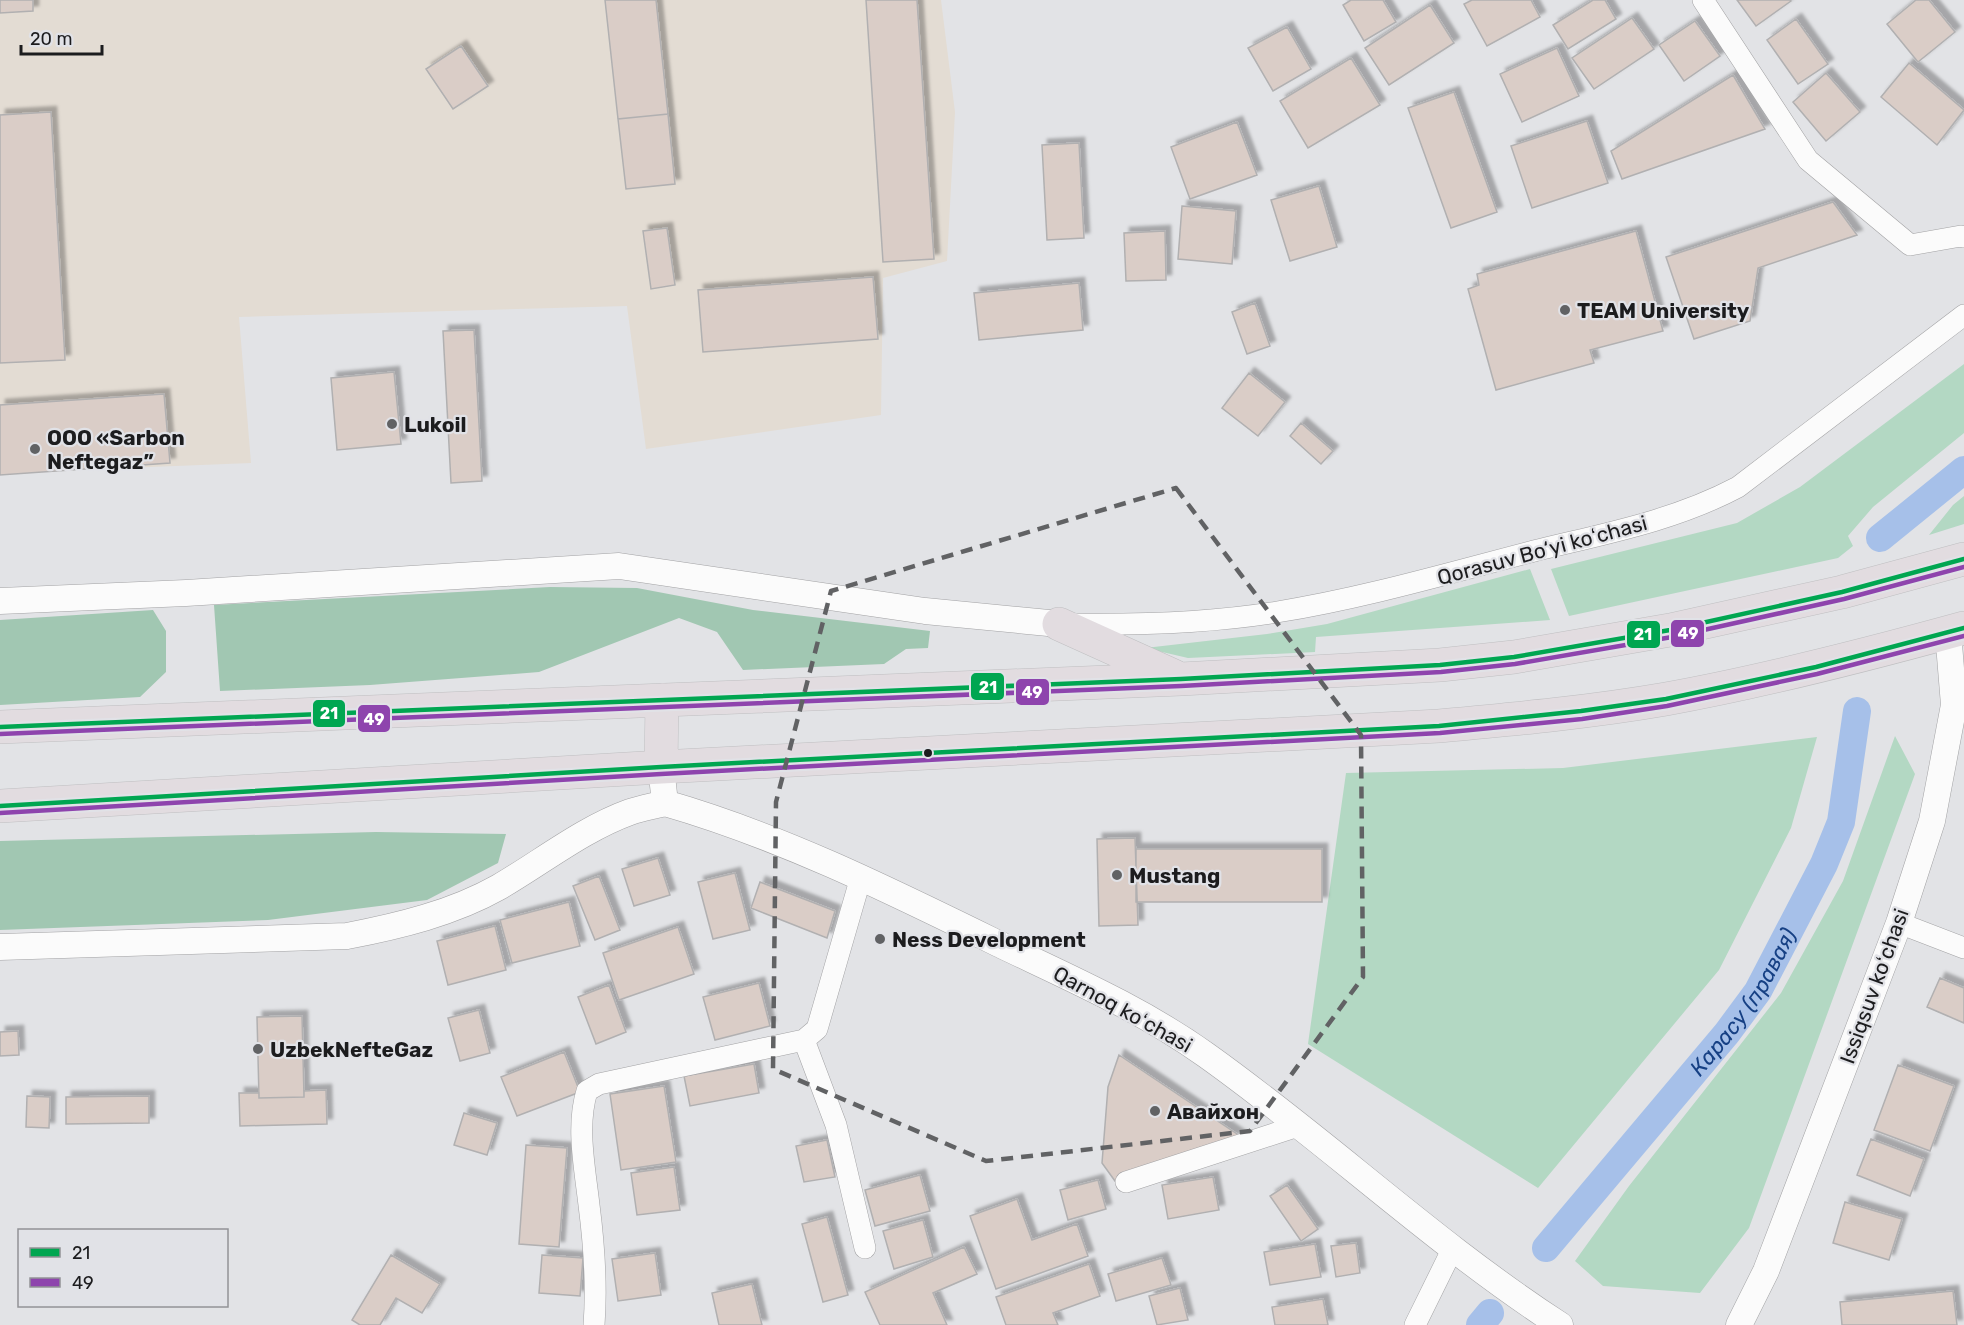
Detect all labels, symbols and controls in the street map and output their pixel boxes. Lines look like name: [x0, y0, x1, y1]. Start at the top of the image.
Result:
scale bar: [21, 18, 102, 56]
text: 20 m: [30, 28, 72, 50]
place label: TEAM University: [1577, 298, 1750, 323]
marker: TEAM University: [1558, 303, 1572, 317]
place label: Lukoil: [404, 412, 466, 437]
marker: Lukoil: [385, 417, 399, 431]
place label: ООО «Sarbon Neftegaz”: [47, 425, 185, 474]
marker: ООО «Sarbon Neftegaz”: [28, 442, 42, 456]
street label: Qorasuv Bo‘yi koʻchasi: [1434, 510, 1650, 590]
line badge: 49: [1670, 619, 1705, 648]
line badge: 21: [1626, 620, 1661, 649]
text: 49: [1677, 624, 1699, 643]
text: 21: [1634, 625, 1652, 644]
line badge: 21: [970, 672, 1005, 701]
text: 21: [979, 678, 997, 697]
line badge: 49: [1015, 678, 1050, 706]
text: 49: [1021, 683, 1043, 702]
line badge: 21: [312, 699, 346, 728]
text: 21: [320, 704, 338, 723]
line badge: 49: [357, 704, 391, 733]
text: 49: [363, 710, 385, 729]
unlabelled marker: [922, 747, 934, 759]
place label: Mustang: [1129, 863, 1220, 888]
marker: Mustang: [1110, 868, 1124, 882]
street label: Issiqsuv koʻchasi: [1834, 905, 1914, 1067]
water label: Карасу (правая): [1684, 923, 1802, 1081]
place label: Ness Development: [892, 927, 1086, 952]
marker: Ness Development: [873, 932, 887, 946]
street label: Qarnoq koʻchasi: [1049, 960, 1197, 1058]
place label: UzbekNefteGaz: [270, 1037, 433, 1062]
marker: UzbekNefteGaz: [251, 1042, 265, 1056]
place label: Авайхон: [1167, 1099, 1259, 1124]
marker: Авайхон: [1148, 1104, 1162, 1118]
legend: [18, 1229, 228, 1307]
text: 21: [72, 1242, 90, 1264]
text: 49: [72, 1272, 94, 1294]

